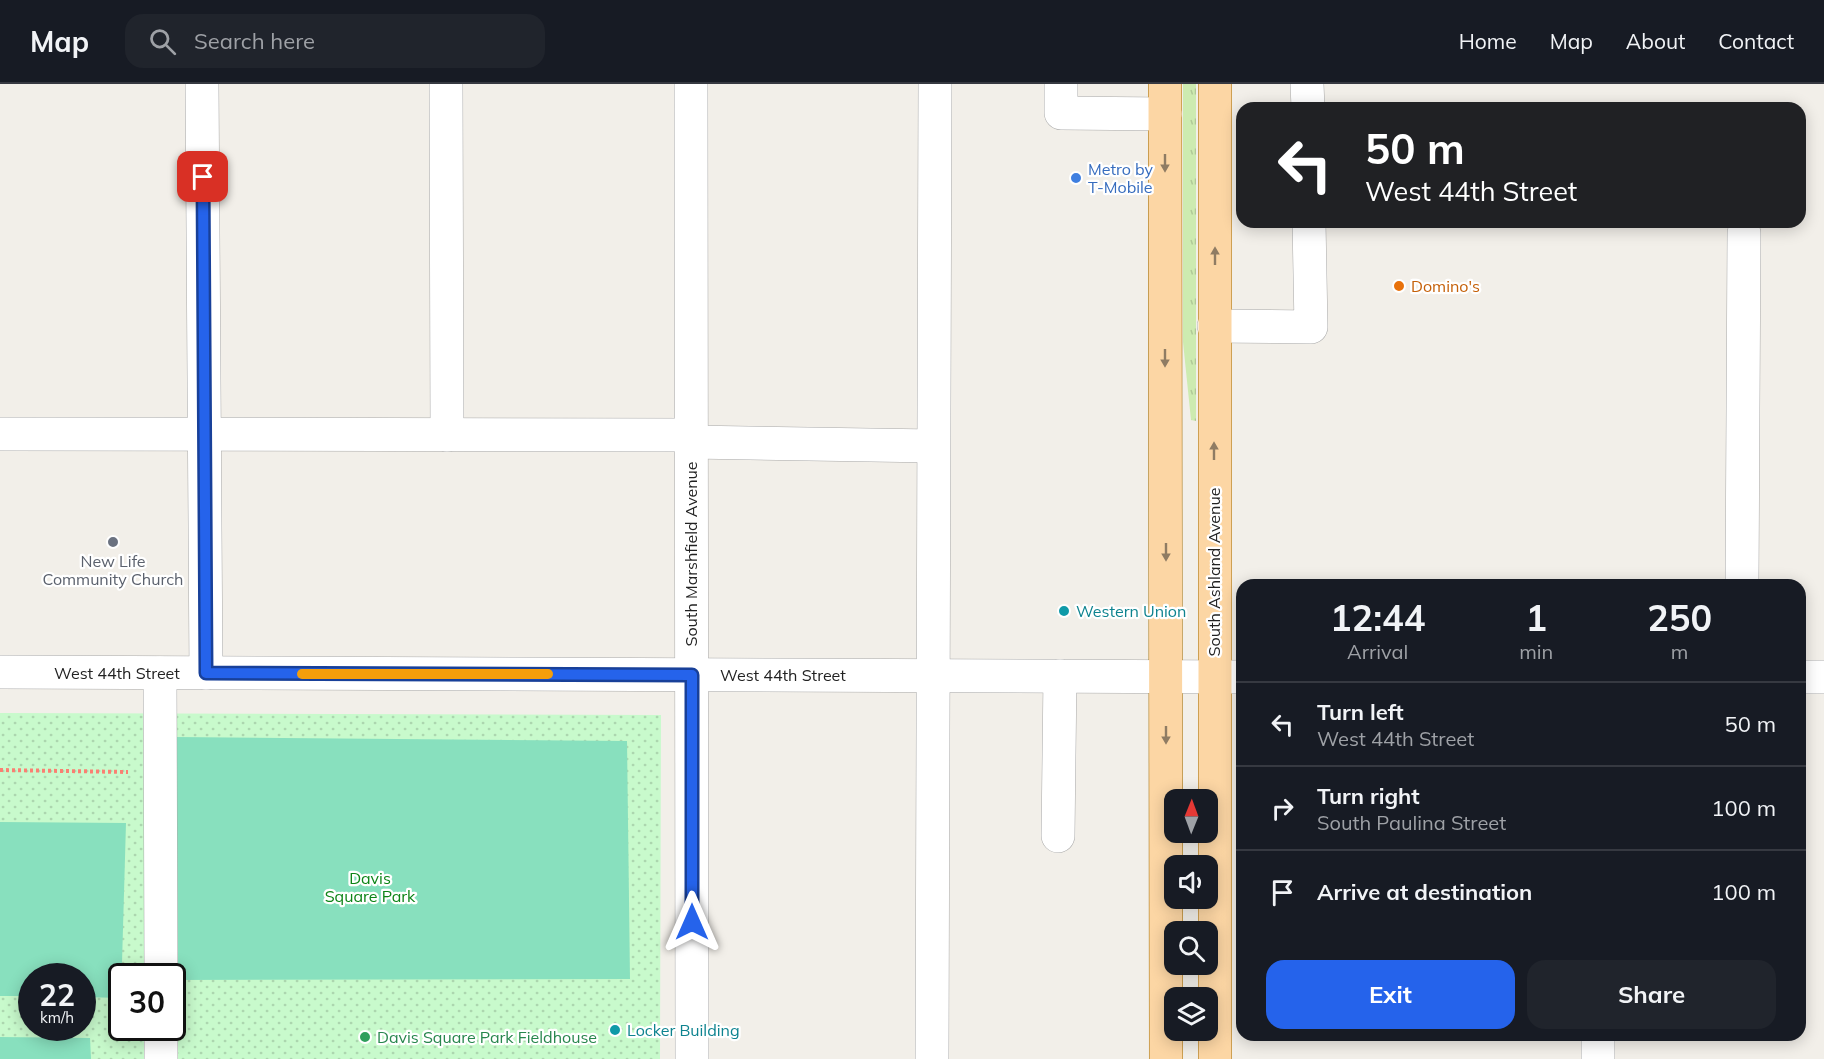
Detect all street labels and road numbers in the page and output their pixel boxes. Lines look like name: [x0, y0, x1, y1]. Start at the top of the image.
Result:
street label: South Marshfield Avenue: [681, 461, 701, 647]
street label: South Ashland Avenue: [1204, 488, 1224, 656]
street label: West 44th Street: [54, 663, 180, 683]
street label: West 44th Street: [720, 665, 846, 685]

